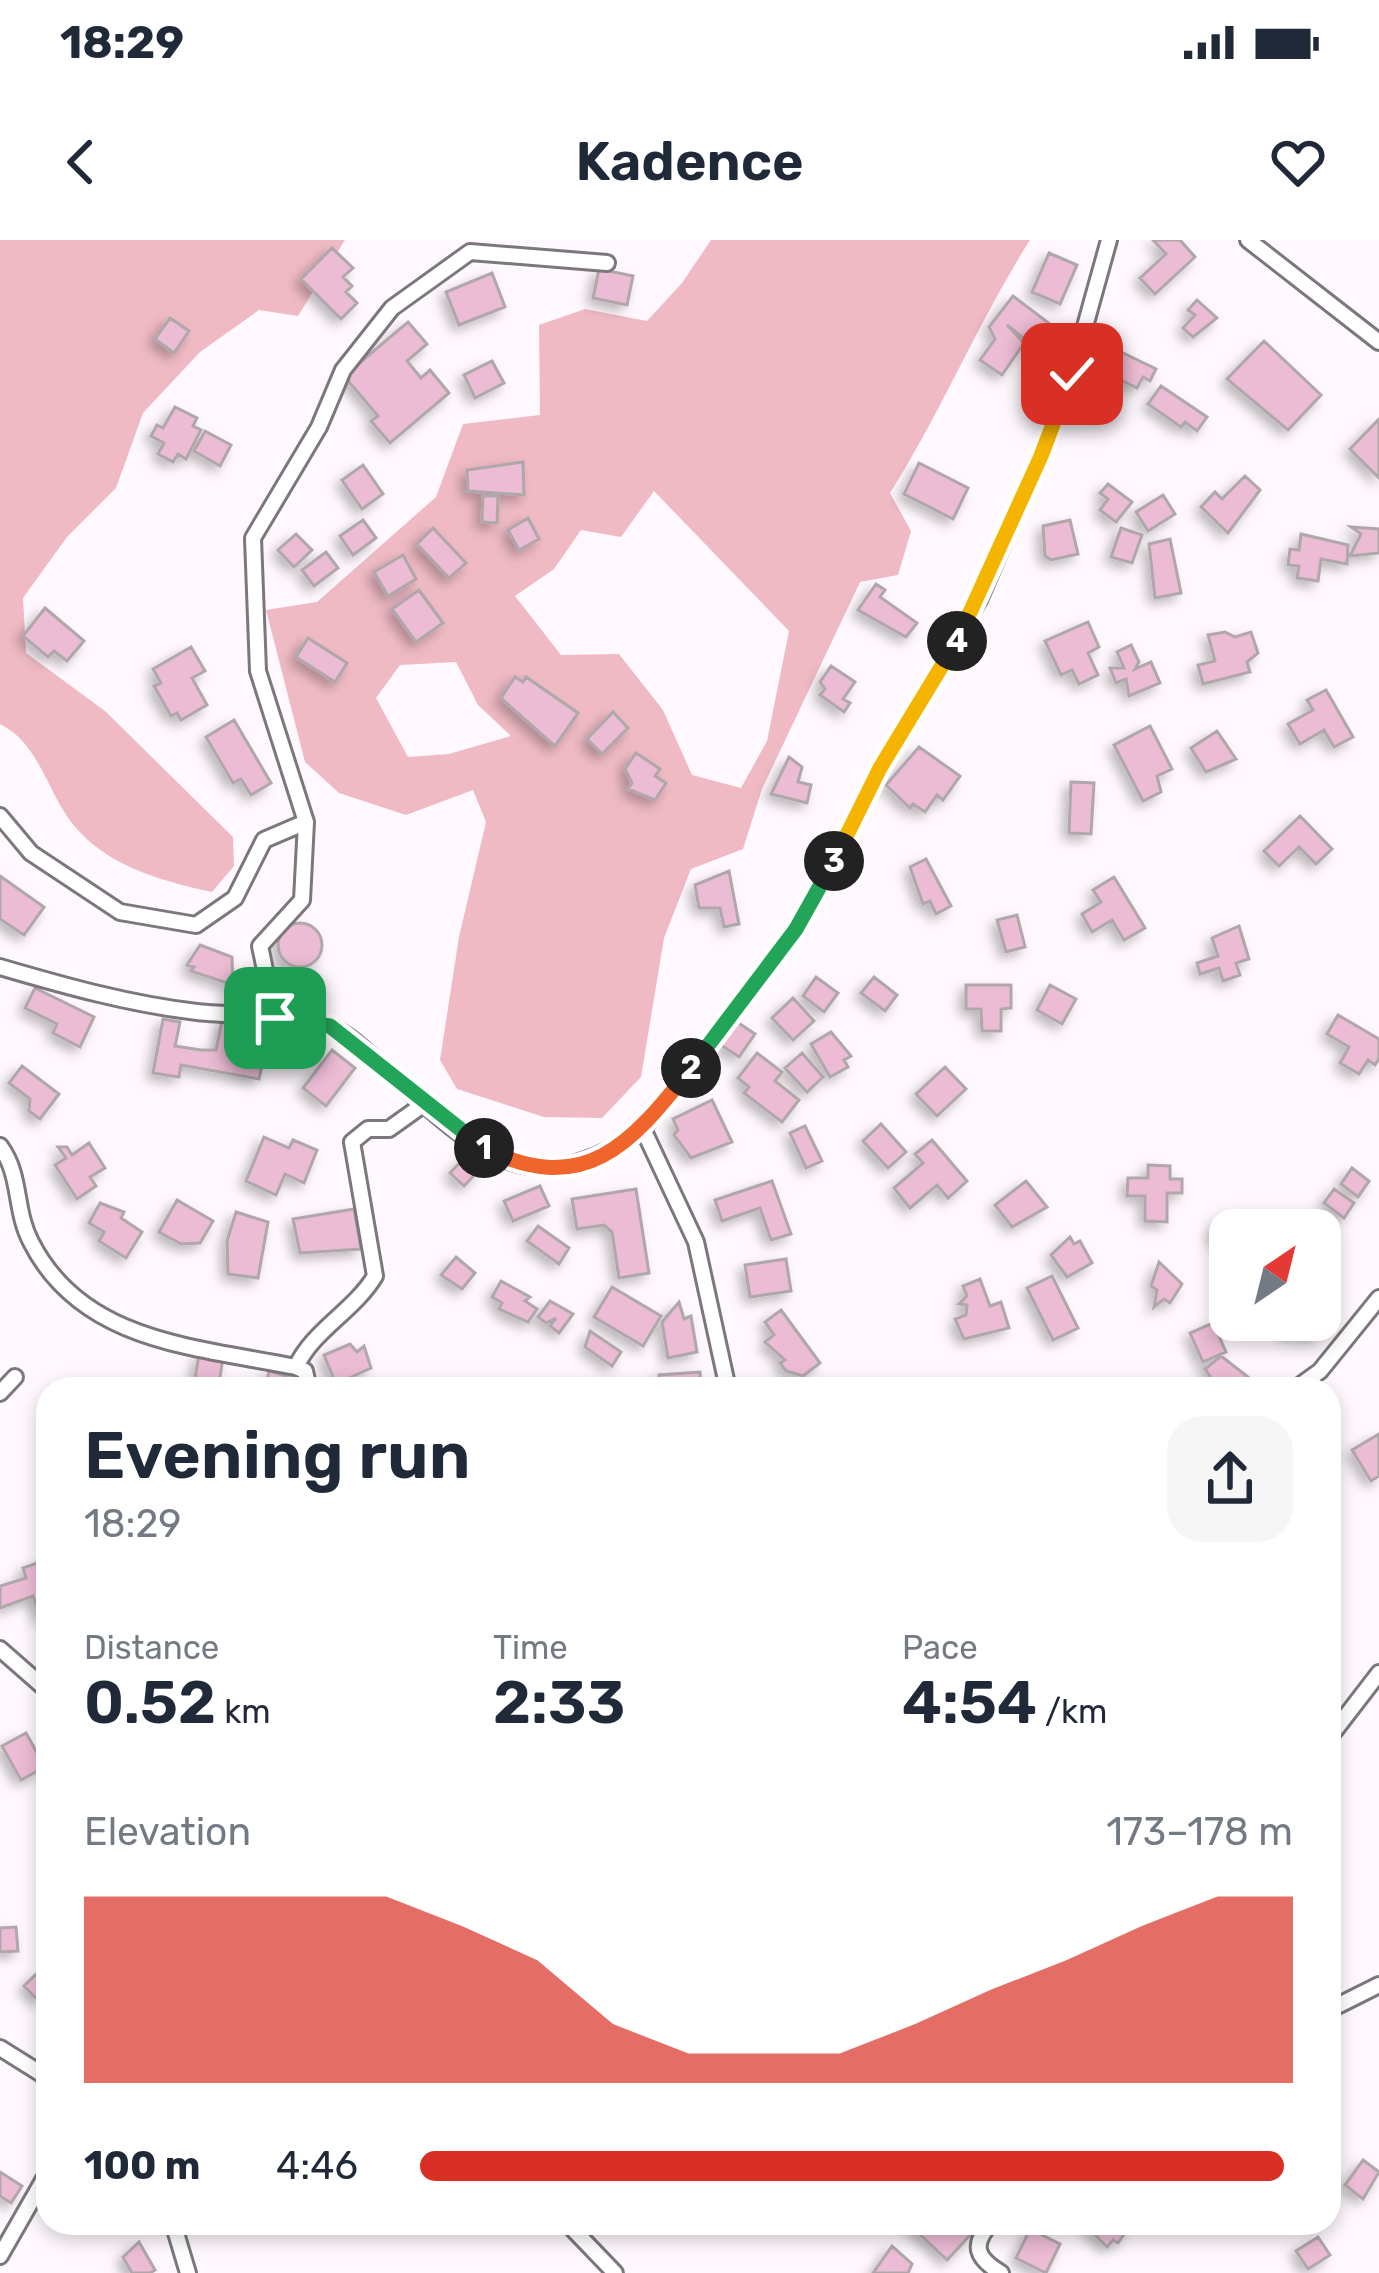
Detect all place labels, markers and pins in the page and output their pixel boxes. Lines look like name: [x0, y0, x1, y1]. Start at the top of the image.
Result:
pin: [1021, 323, 1123, 425]
pin: 4: [927, 611, 987, 671]
pin: 3: [804, 831, 864, 891]
pin: [224, 967, 326, 1069]
pin: 2: [661, 1038, 721, 1098]
pin: 1: [454, 1118, 514, 1178]

